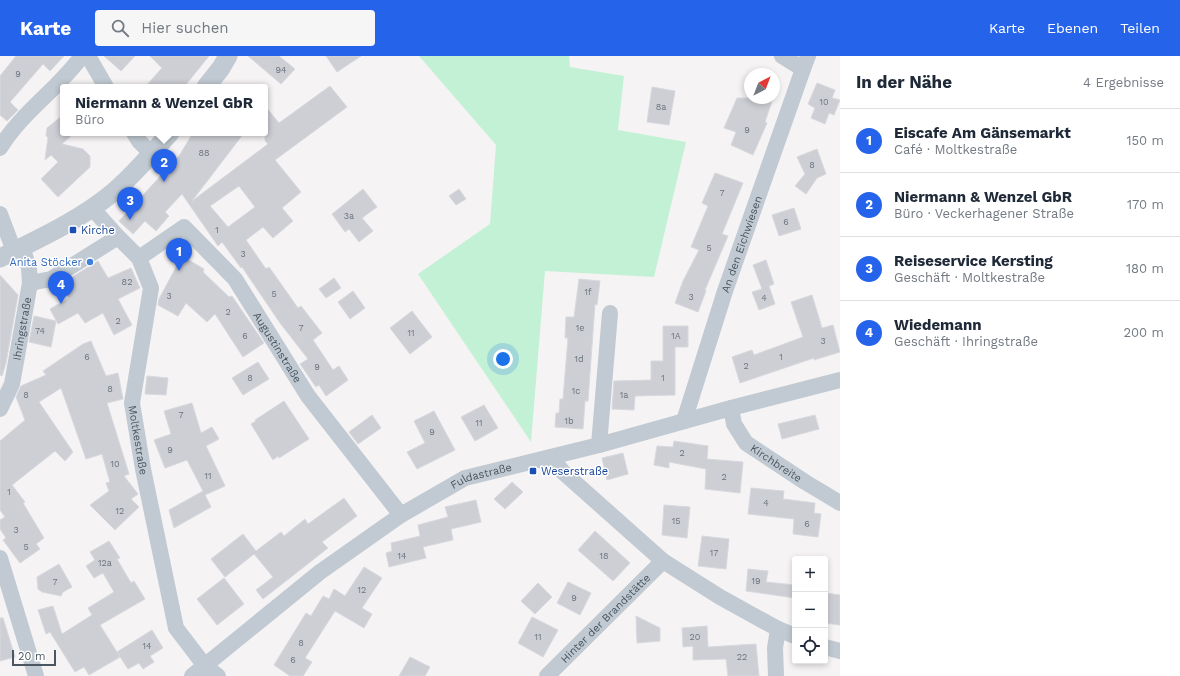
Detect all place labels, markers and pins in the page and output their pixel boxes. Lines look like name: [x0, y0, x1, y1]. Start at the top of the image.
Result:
pin: 2: [151, 149, 177, 182]
pin: 3: [117, 187, 143, 220]
place label: Kirche: [81, 224, 115, 237]
marker: Kirche: [68, 225, 78, 235]
pin: 1: [166, 238, 192, 271]
place label: Anita Stöcker: [9, 256, 83, 269]
marker: Anita Stöcker: [85, 257, 95, 267]
pin: 4: [48, 271, 74, 304]
place label: Weserstraße: [541, 465, 608, 478]
marker: Weserstraße: [528, 466, 538, 476]

